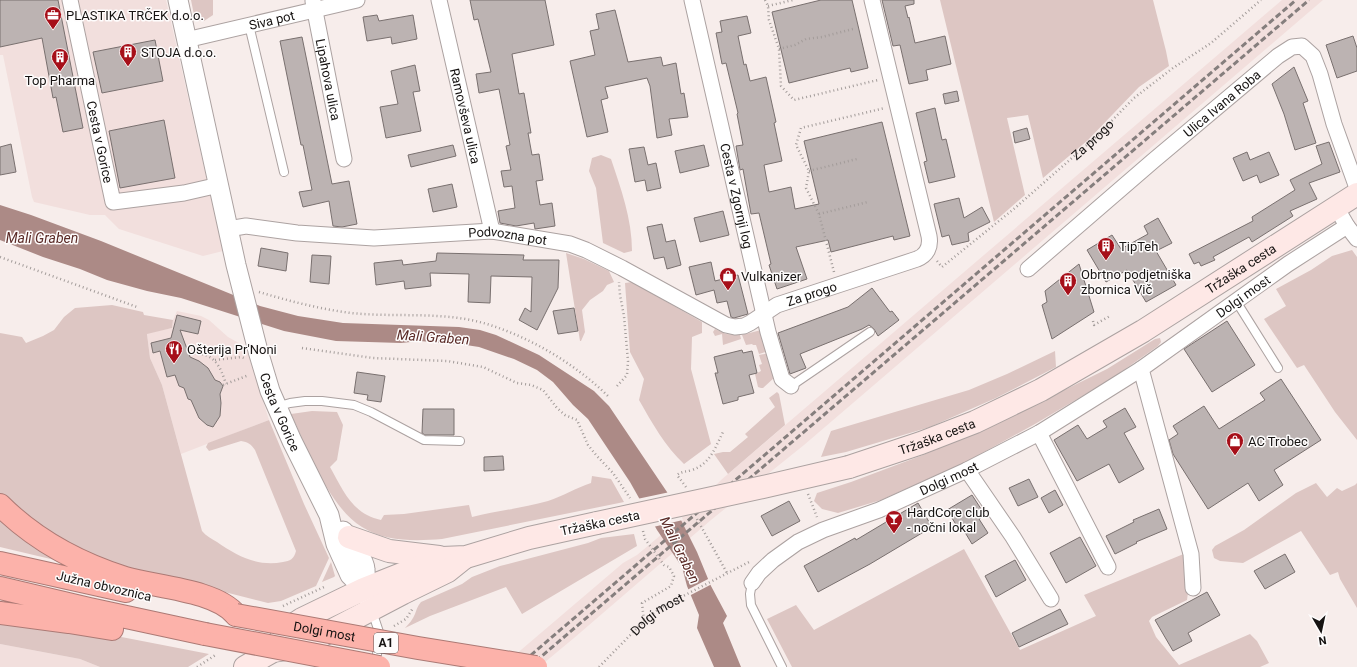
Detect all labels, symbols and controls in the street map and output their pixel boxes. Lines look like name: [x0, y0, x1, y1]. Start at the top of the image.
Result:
office icon: PLASTIKA TRČEK d.o.o.: [43, 5, 63, 30]
street label: Siva pot: [247, 7, 296, 33]
place label: PLASTIKA TRČEK d.o.o.: [66, 8, 204, 23]
street label: Lipahova ulica: [313, 37, 344, 122]
building icon: STOJA d.o.o.: [118, 42, 138, 67]
place label: STOJA d.o.o.: [141, 45, 216, 60]
building icon: Top Pharma: [50, 47, 70, 72]
street label: Ramovševa ulica: [447, 67, 484, 165]
street label: Ulica Ivana Roba: [1180, 67, 1263, 140]
place label: Top Pharma: [25, 73, 95, 88]
street label: Cesta v Gorice: [84, 99, 116, 184]
street label: Za progo: [1068, 116, 1116, 163]
street label: Cesta v Zgornji log: [718, 142, 756, 250]
street label: Podvozna pot: [468, 223, 548, 248]
water label: Mali Graben: [6, 230, 78, 246]
building icon: TipTeh: [1096, 236, 1116, 261]
place label: TipTeh: [1119, 239, 1158, 254]
street label: Tržaška cesta: [1203, 240, 1279, 297]
shop icon: Vulkanizer: [718, 266, 738, 291]
place label: Obrtno podjetniška zbornica Vič: [1081, 267, 1191, 297]
place label: Vulkanizer: [741, 269, 802, 284]
building icon: Obrtno podjetniška zbornica Vič: [1058, 271, 1078, 296]
street label: Dolgi most: [1213, 272, 1273, 320]
street label: Za progo: [785, 278, 839, 309]
water label: Mali Graben: [396, 326, 470, 348]
restaurant icon: Ošterija Pr'Noni: [164, 339, 184, 364]
place label: Ošterija Pr'Noni: [187, 342, 277, 357]
street label: Cesta v Gorice: [257, 371, 303, 454]
street label: Tržaška cesta: [897, 415, 977, 457]
shop icon: AC Trobec: [1225, 431, 1245, 456]
place label: AC Trobec: [1248, 434, 1308, 449]
street label: Dolgi most: [917, 458, 981, 498]
place label: HardCore club - nočni lokal: [907, 505, 990, 535]
street label: Tržaška cesta: [559, 507, 641, 539]
bar icon: HardCore club - nočni lokal: [884, 509, 904, 534]
water label: Mali Graben: [657, 514, 703, 586]
street label: Južna obvoznica: [55, 568, 153, 604]
street label: Dolgi most: [627, 590, 686, 638]
north arrow: [1301, 611, 1341, 651]
street label: Dolgi most: [292, 618, 357, 644]
road number: A1: [374, 633, 398, 653]
text: N: [1317, 633, 1327, 647]

